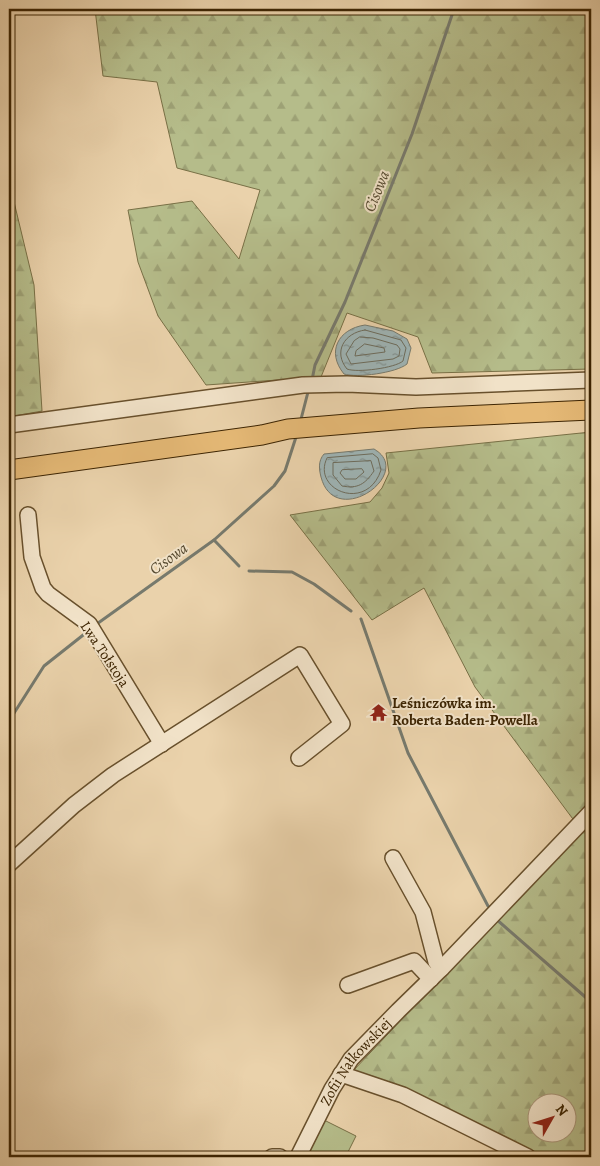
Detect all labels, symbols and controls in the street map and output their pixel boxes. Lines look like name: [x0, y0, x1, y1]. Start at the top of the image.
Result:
water label: Cisowa: [359, 167, 395, 215]
water label: Cisowa: [145, 537, 193, 580]
street label: Lwa Tołstoja: [76, 617, 134, 691]
place label: Leśniczówka im. Roberta Baden-Powella: [392, 693, 539, 730]
temple icon: Leśniczówka im. Roberta Baden-Powella: [368, 702, 388, 722]
street label: Zofii Nałkowskiej: [315, 1014, 396, 1109]
north arrow: [528, 1094, 578, 1144]
text: N: [551, 1100, 572, 1120]

